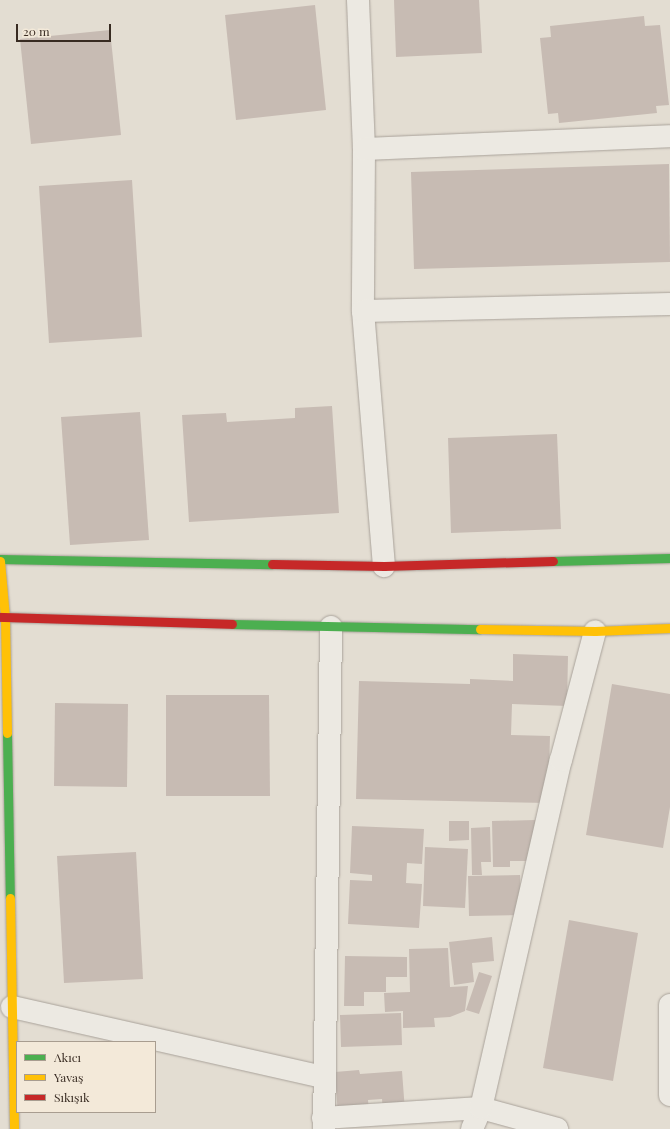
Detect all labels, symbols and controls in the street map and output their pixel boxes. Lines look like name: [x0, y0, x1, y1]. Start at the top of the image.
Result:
scale bar: [18, 16, 113, 42]
text: 20 m: [23, 23, 50, 39]
legend: [16, 1041, 156, 1113]
text: Akıcı: [54, 1049, 81, 1065]
text: Yavaş: [54, 1069, 83, 1085]
text: Sıkışık: [54, 1089, 90, 1105]

